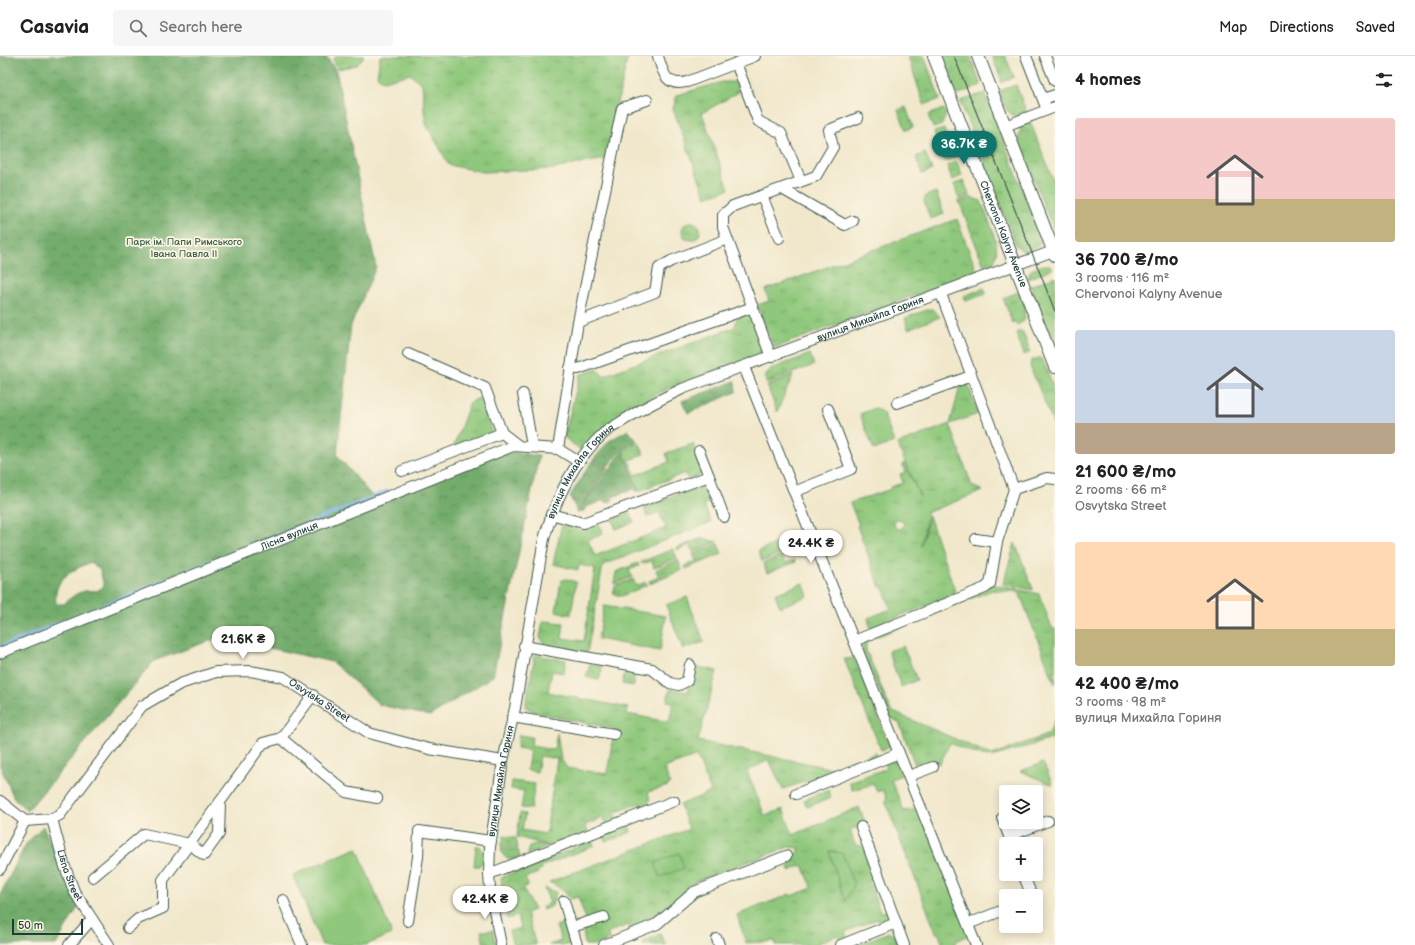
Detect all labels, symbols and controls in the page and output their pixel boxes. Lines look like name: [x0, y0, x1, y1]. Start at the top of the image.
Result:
search box: [113, 10, 393, 46]
text: Casavia: [20, 16, 89, 39]
icon: search: [127, 17, 149, 39]
text: Search here: [159, 18, 242, 37]
text: Map: [1219, 19, 1247, 36]
text: Directions: [1269, 19, 1334, 36]
text: Saved: [1356, 19, 1395, 36]
icon: filters: [1373, 69, 1395, 91]
text: 4 homes: [1075, 70, 1141, 90]
pin: 36.7K ₴: [927, 131, 1001, 165]
text: 36.7K ₴: [941, 136, 987, 152]
icon: home: [1199, 144, 1271, 216]
street label: Chervonoi Kalyny Avenue: [977, 179, 1029, 289]
park label: Парк ім. Папи Римського Івана Павла ІІ: [126, 236, 242, 260]
text: 36 700 ₴/mo: [1075, 250, 1178, 270]
text: 3 rooms · 116 m²: [1075, 270, 1169, 286]
text: Chervonoi Kalyny Avenue: [1075, 286, 1222, 302]
street label: вулиця Михайла Гориня: [815, 293, 926, 344]
icon: home: [1199, 356, 1271, 428]
street label: вулиця Михайла Гориня: [545, 421, 617, 521]
text: 21 600 ₴/mo: [1075, 462, 1176, 482]
text: 2 rooms · 66 m²: [1075, 482, 1167, 498]
text: Osvytska Street: [1075, 498, 1167, 514]
street label: Лісна вулиця: [258, 519, 320, 554]
pin: 24.4K ₴: [774, 530, 848, 564]
text: 24.4K ₴: [788, 535, 834, 551]
icon: home: [1199, 568, 1271, 640]
pin: 21.6K ₴: [206, 626, 280, 660]
text: 21.6K ₴: [221, 631, 265, 647]
text: 42 400 ₴/mo: [1075, 674, 1179, 694]
street label: Osvytska Street: [286, 676, 352, 725]
text: 3 rooms · 98 m²: [1075, 694, 1166, 710]
text: вулиця Михайла Гориня: [1075, 710, 1221, 726]
street label: вулиця Михайла Гориня: [486, 724, 517, 838]
map controls: [999, 785, 1043, 933]
button: layers: [999, 785, 1043, 829]
button: +: [999, 837, 1043, 881]
street label: Lisna Street: [54, 848, 85, 903]
pin: 42.4K ₴: [448, 886, 522, 920]
button: −: [999, 889, 1043, 933]
text: 42.4K ₴: [462, 891, 508, 907]
scale bar: [12, 917, 83, 936]
text: 50 m: [18, 919, 43, 932]

